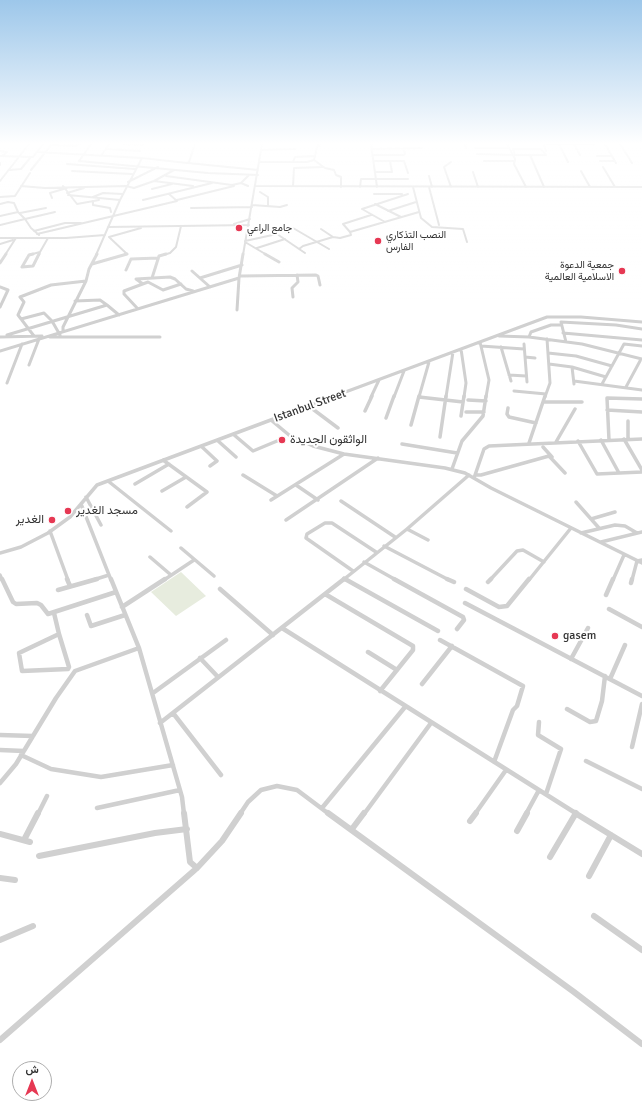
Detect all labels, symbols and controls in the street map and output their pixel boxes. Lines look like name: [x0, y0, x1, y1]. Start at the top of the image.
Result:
place label: جامع الراعي: [247, 222, 292, 234]
marker: جامع الراعي: [234, 223, 244, 233]
place label: النصب التذكاري الفارس: [386, 229, 446, 252]
marker: النصب التذكاري الفارس: [373, 236, 383, 246]
place label: جمعية الدعوة الاسلامية العالمية: [545, 259, 614, 282]
marker: جمعية الدعوة الاسلامية العالمية: [617, 266, 627, 276]
street label: Istanbul Street: [272, 386, 348, 426]
place label: الواثقون الجديدة: [290, 433, 367, 447]
marker: الواثقون الجديدة: [277, 435, 287, 445]
place label: مسجد الغدير: [76, 504, 138, 518]
marker: مسجد الغدير: [63, 506, 73, 516]
place label: الغدير: [16, 513, 44, 527]
marker: الغدير: [47, 515, 57, 525]
place label: gasem: [563, 629, 596, 643]
marker: gasem: [550, 631, 560, 641]
north arrow: [12, 1061, 52, 1101]
text: ش: [25, 1063, 39, 1076]

